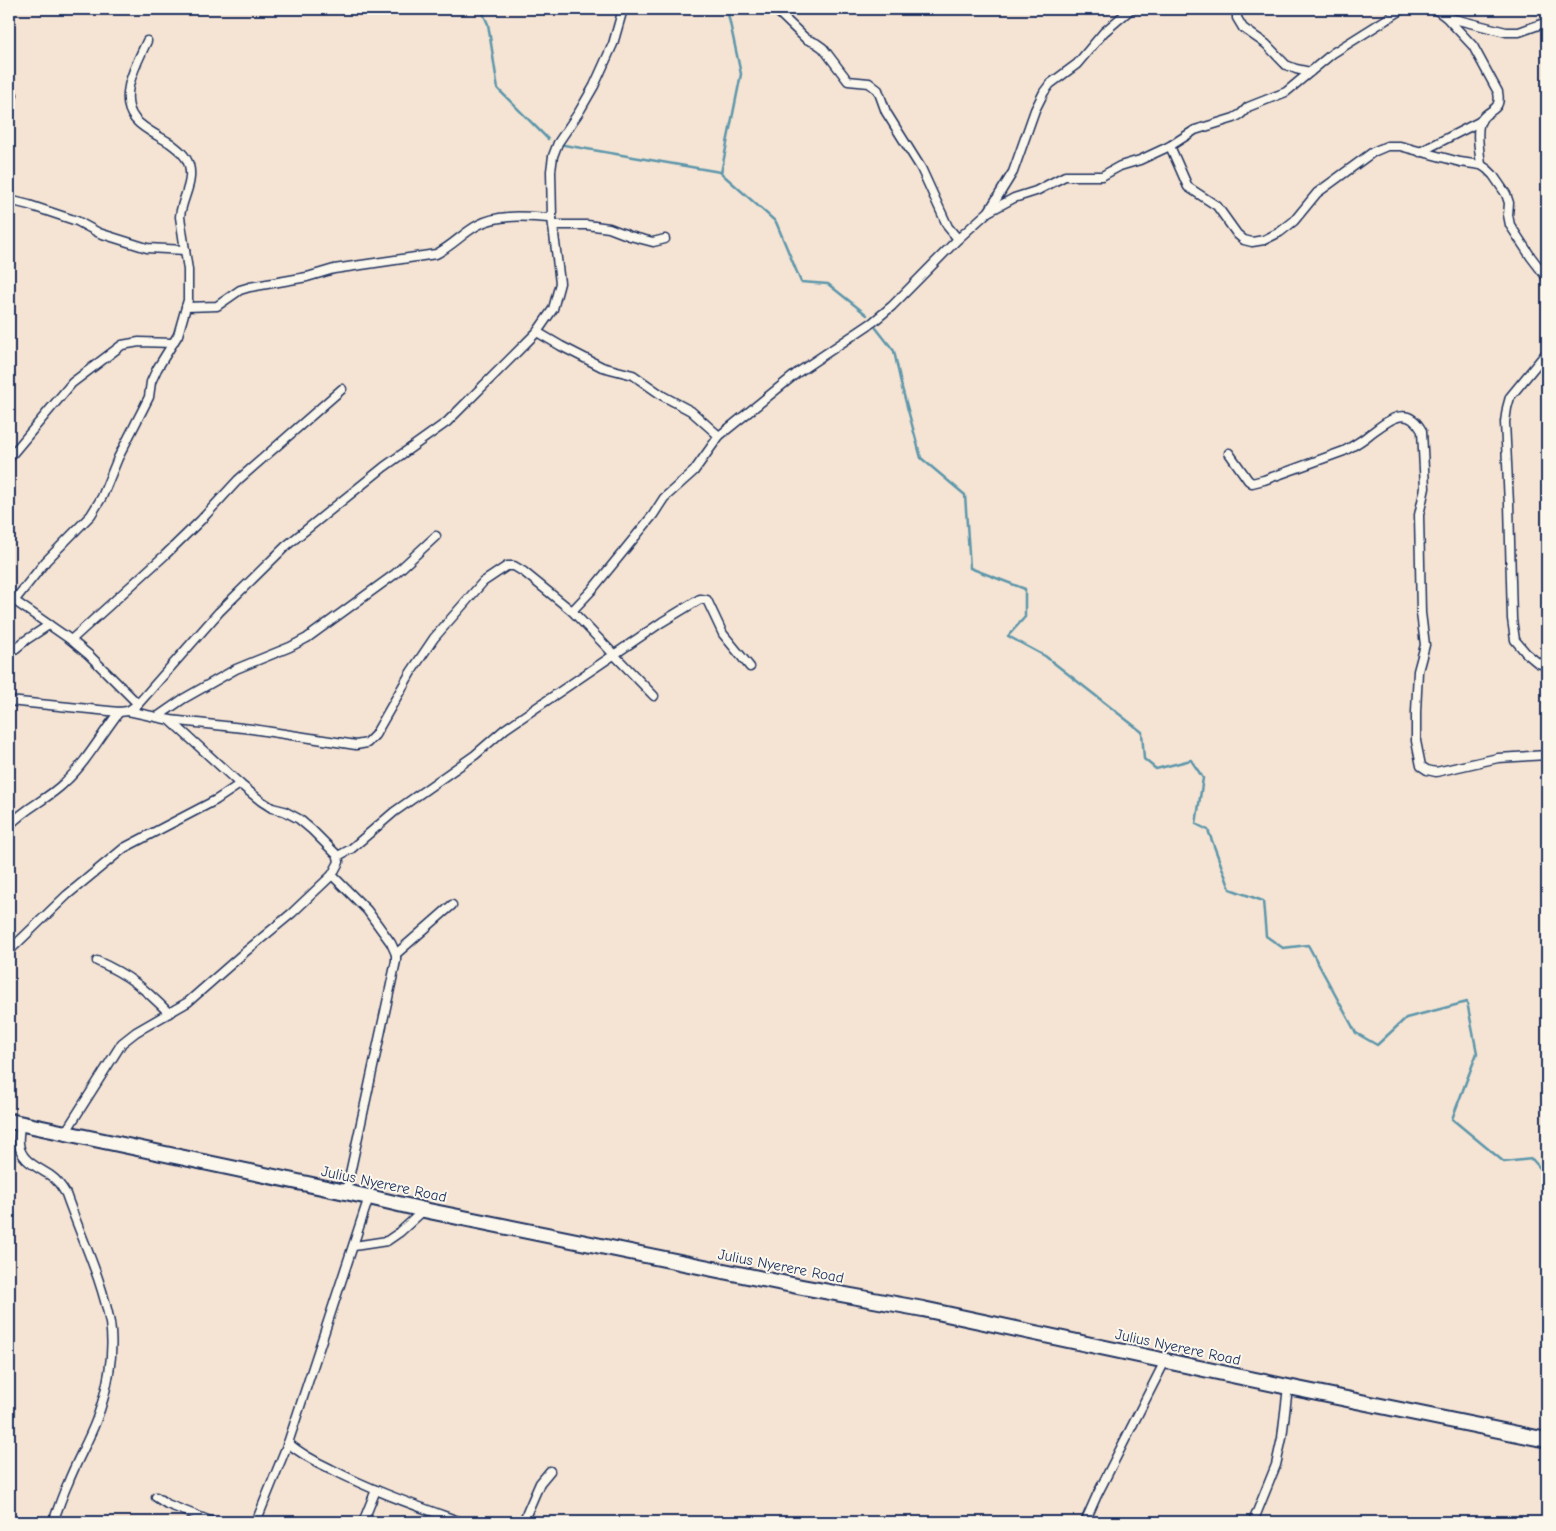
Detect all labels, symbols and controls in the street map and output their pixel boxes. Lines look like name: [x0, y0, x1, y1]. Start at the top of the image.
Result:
street label: Julius Nyerere Road: [320, 1162, 448, 1206]
street label: Julius Nyerere Road: [717, 1245, 845, 1287]
street label: Julius Nyerere Road: [1114, 1325, 1242, 1369]

